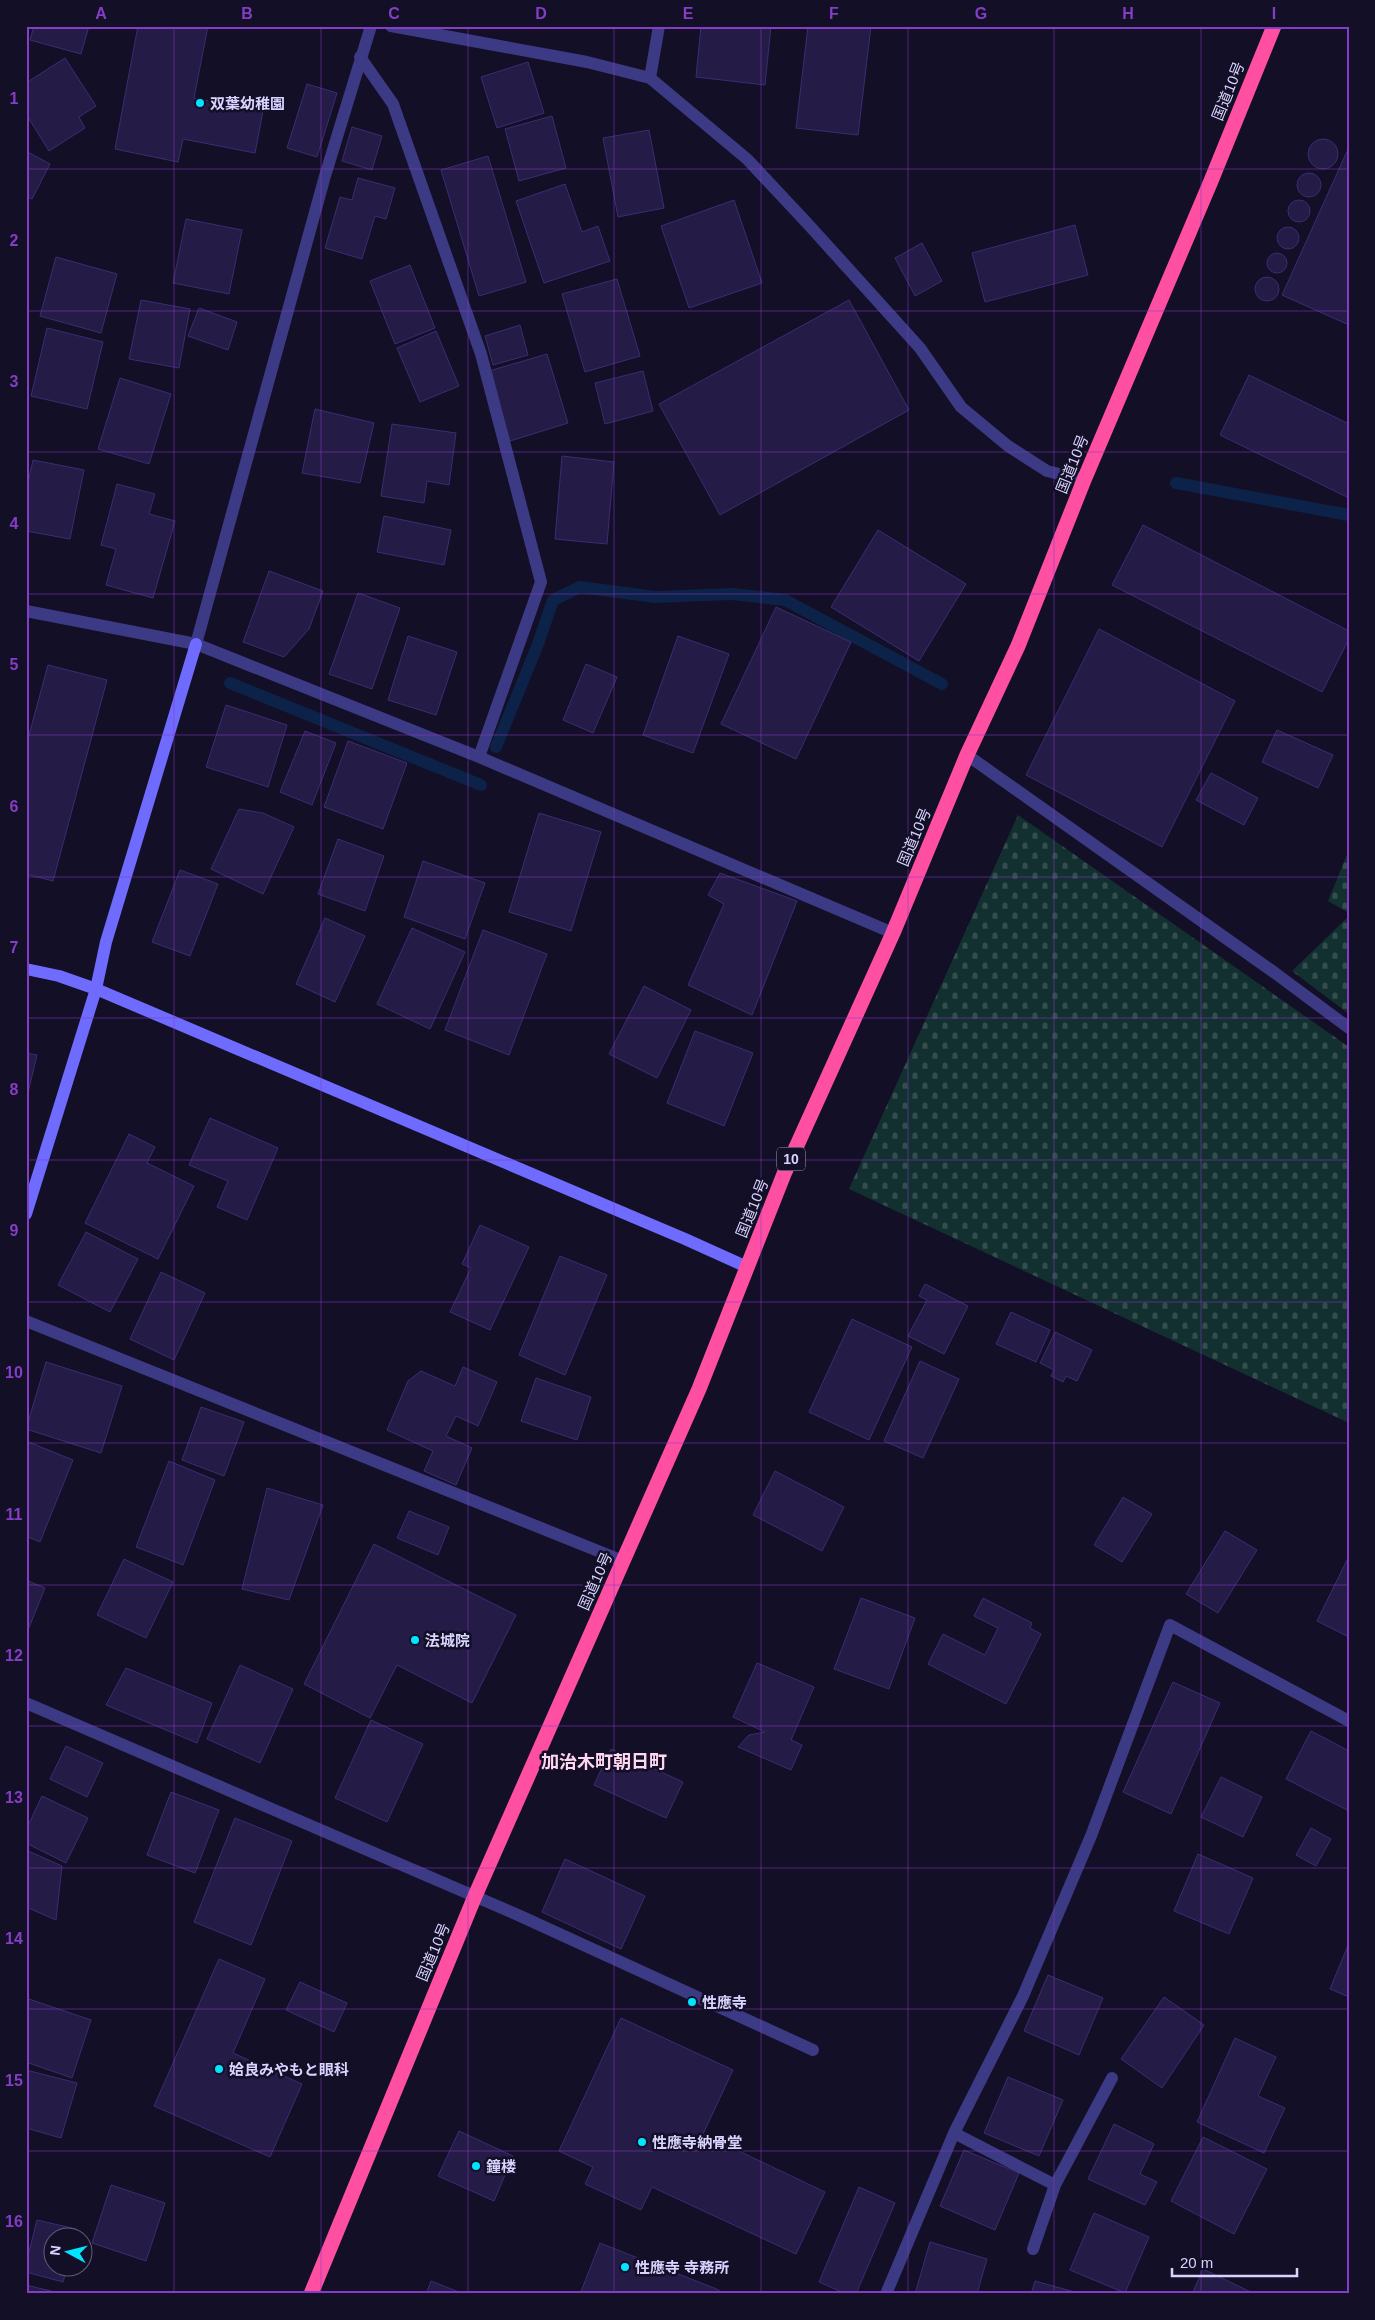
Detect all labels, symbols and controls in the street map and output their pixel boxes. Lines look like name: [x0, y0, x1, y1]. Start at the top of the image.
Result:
text: A: [95, 5, 107, 22]
text: B: [241, 5, 253, 22]
text: C: [388, 5, 400, 22]
text: D: [535, 5, 547, 22]
text: E: [683, 5, 694, 22]
text: F: [829, 5, 839, 22]
text: G: [975, 5, 987, 22]
text: H: [1122, 5, 1134, 22]
text: I: [1272, 5, 1276, 22]
street label: 国道10号: [1209, 59, 1247, 123]
text: 1: [10, 90, 19, 107]
place label: 双葉幼稚園: [210, 95, 285, 112]
marker: 双葉幼稚園: [194, 97, 206, 109]
text: 2: [10, 232, 19, 249]
text: 3: [10, 373, 19, 390]
street label: 国道10号: [1053, 432, 1091, 496]
text: 4: [10, 515, 19, 532]
text: 5: [10, 656, 19, 673]
text: 6: [10, 798, 19, 815]
street label: 国道10号: [894, 805, 934, 869]
text: 7: [10, 939, 19, 956]
text: 8: [10, 1081, 19, 1098]
road number: 10: [777, 1148, 805, 1170]
street label: 国道10号: [733, 1176, 771, 1240]
text: 9: [10, 1222, 19, 1239]
text: 10: [5, 1364, 23, 1381]
text: 11: [6, 1506, 23, 1523]
street label: 国道10号: [575, 1549, 615, 1613]
place label: 法城院: [425, 1632, 470, 1649]
marker: 法城院: [409, 1634, 421, 1646]
text: 12: [5, 1647, 23, 1664]
district label: 加治木町朝日町: [541, 1752, 667, 1772]
text: 13: [5, 1789, 23, 1806]
street label: 国道10号: [413, 1920, 453, 1984]
text: 14: [5, 1930, 23, 1947]
place label: 性應寺: [702, 1994, 747, 2011]
marker: 性應寺: [686, 1996, 698, 2008]
place label: 姶良みやもと眼科: [229, 2061, 349, 2078]
marker: 姶良みやもと眼科: [213, 2063, 225, 2075]
text: 15: [5, 2072, 23, 2089]
place label: 性應寺納骨堂: [652, 2134, 742, 2151]
marker: 性應寺納骨堂: [636, 2136, 648, 2148]
place label: 鐘楼: [486, 2158, 516, 2175]
marker: 鐘楼: [470, 2160, 482, 2172]
text: 16: [5, 2213, 23, 2230]
north arrow: [42, 2228, 92, 2278]
text: N: [47, 2244, 64, 2256]
scale bar: [1172, 2245, 1298, 2277]
text: 20 m: [1180, 2254, 1213, 2271]
place label: 性應寺 寺務所: [635, 2259, 729, 2276]
marker: 性應寺 寺務所: [619, 2261, 631, 2273]

